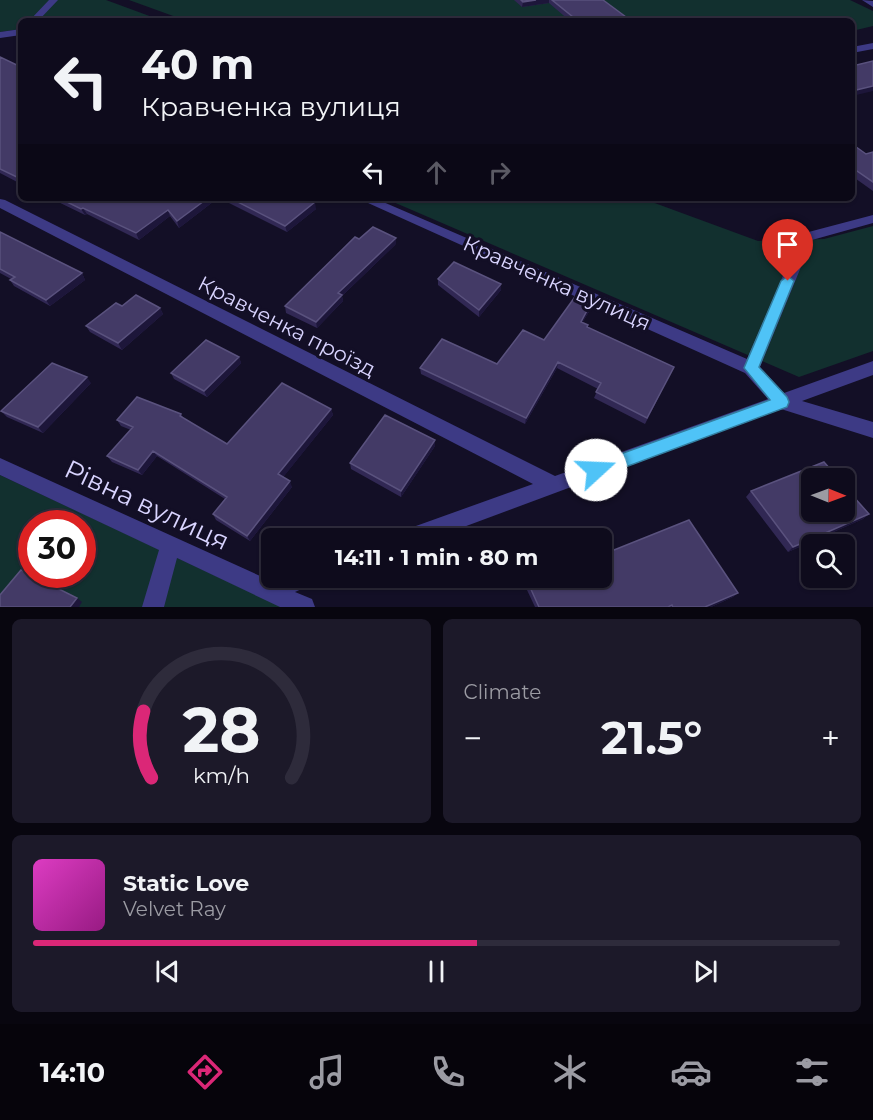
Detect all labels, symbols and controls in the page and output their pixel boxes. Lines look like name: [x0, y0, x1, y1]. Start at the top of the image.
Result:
text: 40 m: [141, 38, 254, 90]
icon: left: [42, 42, 120, 120]
text: Кравченка вулиця: [141, 90, 401, 123]
icon: left: [357, 156, 390, 189]
icon: ahead: [420, 156, 453, 189]
icon: right: [483, 156, 516, 189]
pin: [762, 219, 813, 281]
icon: arrive: [771, 228, 804, 261]
street label: Кравченка вулиця: [460, 230, 654, 336]
street label: Кравченка проїзд: [194, 270, 380, 382]
position arrow: [564, 438, 628, 502]
street label: Рівна вулиця: [60, 453, 234, 557]
north arrow: [801, 468, 855, 522]
map controls: [801, 468, 855, 588]
speed limit sign: 30: [18, 510, 96, 588]
button: search: [801, 534, 855, 588]
text: 14:11 · 1 min · 80 m: [335, 544, 538, 571]
text: Climate: [464, 680, 541, 704]
text: 28: [182, 692, 260, 768]
text: 21.5°: [601, 710, 702, 765]
text: −: [464, 718, 482, 758]
text: +: [821, 718, 840, 758]
text: km/h: [193, 762, 250, 788]
text: Static Love: [123, 870, 249, 897]
text: Velvet Ray: [123, 897, 226, 921]
icon: previous: [151, 955, 184, 988]
icon: pause: [420, 955, 453, 988]
icon: next: [689, 955, 722, 988]
icon: directions: [184, 1051, 226, 1093]
icon: music: [306, 1051, 348, 1093]
icon: phone: [427, 1051, 469, 1093]
icon: climate: [549, 1051, 591, 1093]
icon: car: [670, 1051, 712, 1093]
icon: filters: [791, 1051, 833, 1093]
text: 14:10: [40, 1056, 105, 1089]

